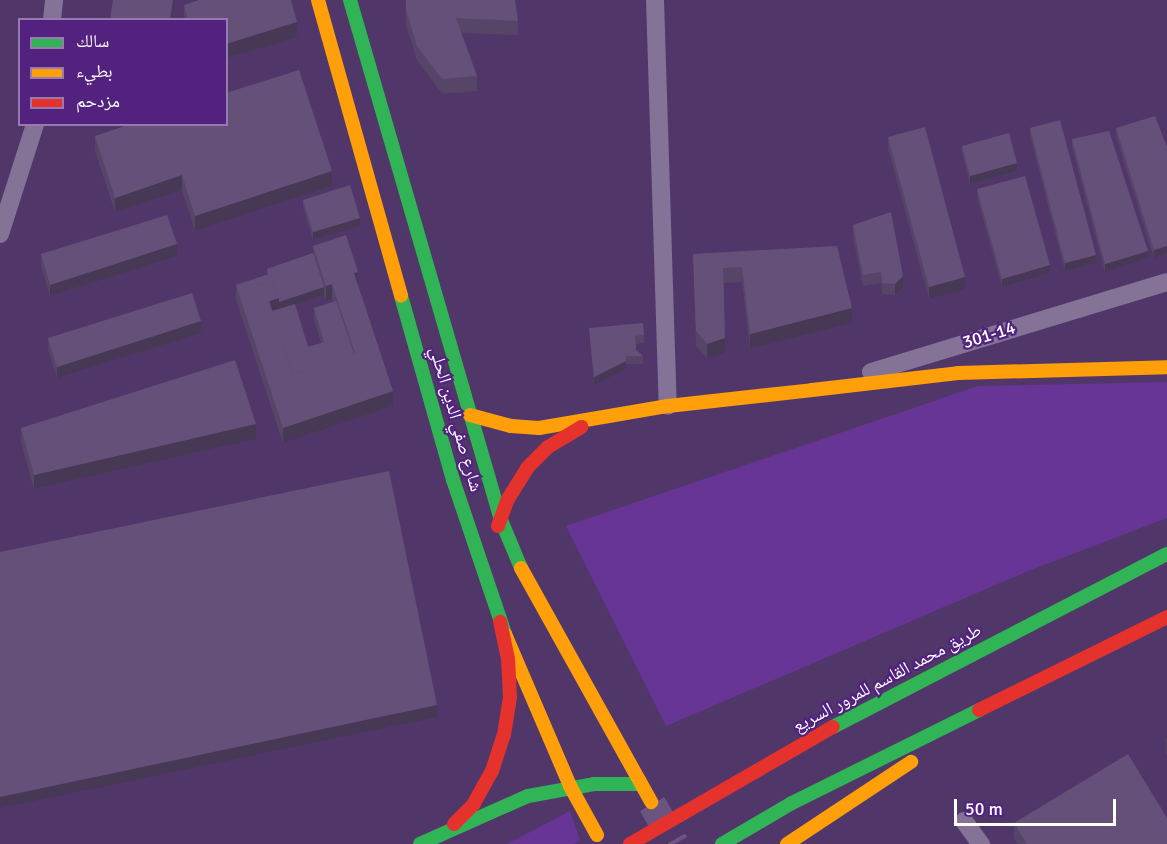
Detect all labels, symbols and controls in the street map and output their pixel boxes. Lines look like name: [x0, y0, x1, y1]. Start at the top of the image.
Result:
legend: [18, 18, 228, 126]
text: سالك: [76, 30, 109, 52]
text: بطيء: [76, 60, 113, 82]
text: مزدحم: [76, 90, 120, 112]
street label: 301-14: [960, 317, 1018, 353]
street label: شارع صفي الدين الحلي: [425, 344, 487, 494]
street label: طريق محمد القاسم للمرور السريع: [789, 619, 985, 737]
scale bar: [957, 787, 1119, 825]
text: 50 m: [965, 798, 1003, 820]

